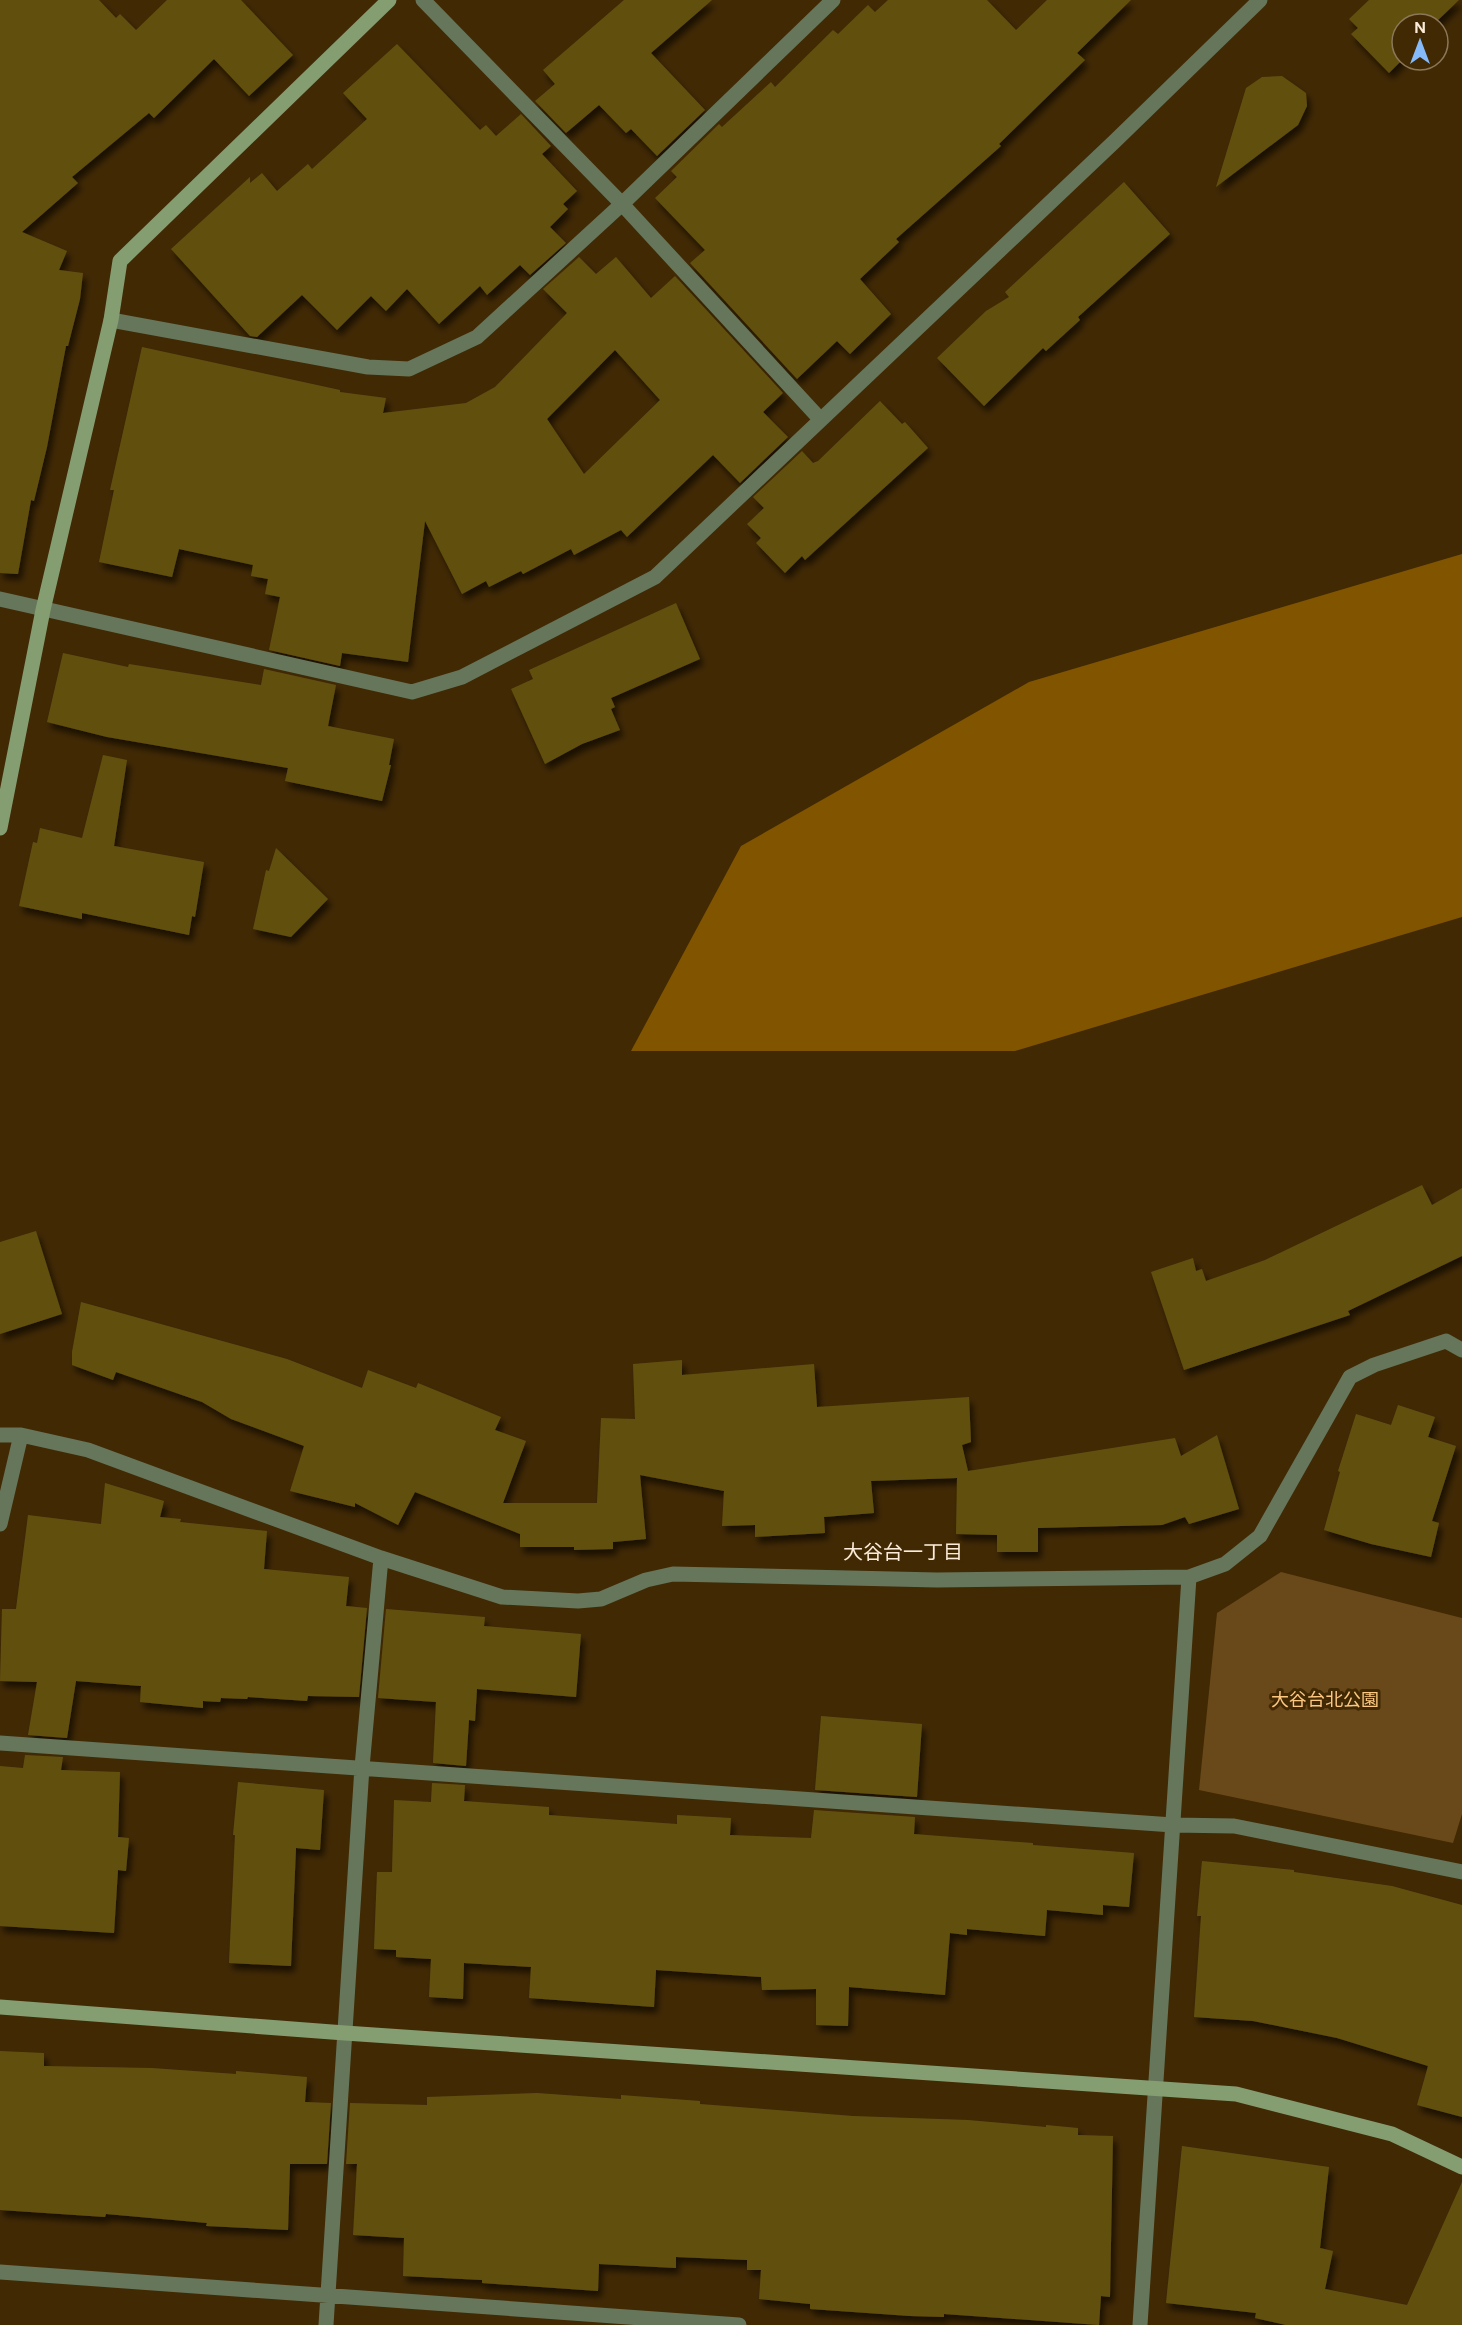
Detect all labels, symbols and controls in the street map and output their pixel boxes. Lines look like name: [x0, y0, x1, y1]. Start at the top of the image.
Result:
north arrow: [1390, 12, 1450, 72]
text: N: [1414, 17, 1426, 38]
district label: 大谷台一丁目: [843, 1539, 963, 1565]
park label: 大谷台北公園: [1271, 1688, 1379, 1712]

